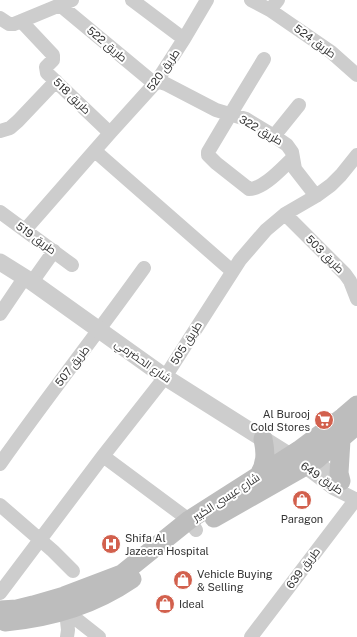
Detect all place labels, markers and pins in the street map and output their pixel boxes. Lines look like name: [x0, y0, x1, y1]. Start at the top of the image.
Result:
place label: Al Burooj Cold Stores: [250, 408, 310, 433]
supermarket icon: Al Burooj Cold Stores: [313, 409, 335, 431]
shop icon: Paragon: [291, 489, 313, 511]
place label: Paragon: [281, 513, 323, 525]
place label: Shifa Al Jazeera Hospital: [125, 532, 209, 557]
hospital icon: Shifa Al Jazeera Hospital: [100, 533, 122, 555]
place label: Vehicle Buying & Selling: [197, 568, 273, 593]
shop icon: Vehicle Buying & Selling: [172, 569, 194, 591]
shop icon: Ideal: [154, 593, 176, 615]
place label: Ideal: [179, 598, 204, 610]

